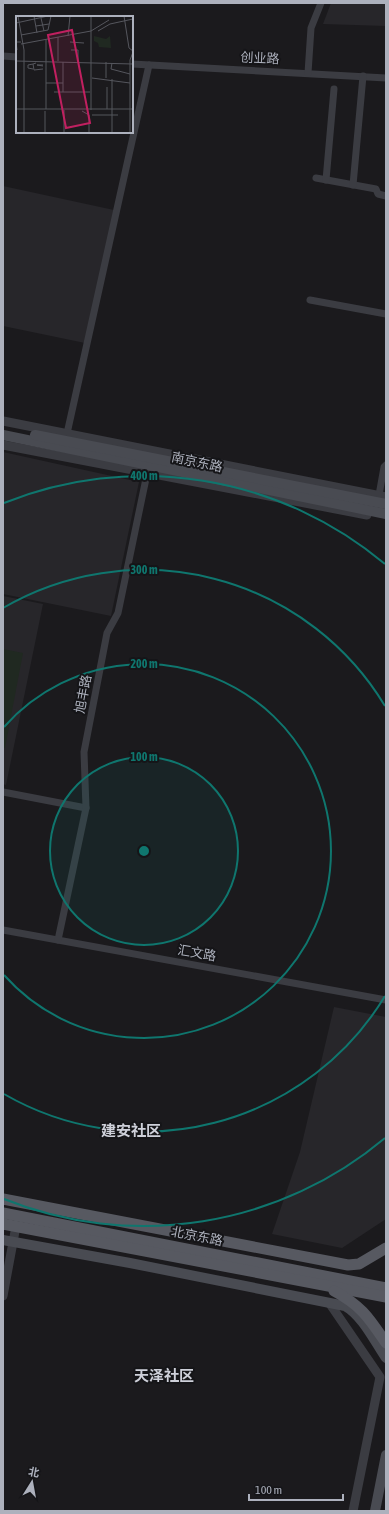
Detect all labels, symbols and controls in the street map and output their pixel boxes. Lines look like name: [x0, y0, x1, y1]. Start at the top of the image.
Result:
inset map: [16, 16, 133, 133]
street label: 创业路: [240, 49, 280, 67]
street label: 南京东路: [170, 449, 224, 475]
text: 400 m: [129, 469, 158, 483]
text: 300 m: [130, 563, 158, 577]
text: 200 m: [130, 657, 158, 671]
street label: 旭丰路: [72, 673, 94, 715]
text: 100 m: [130, 750, 158, 764]
centre of rings: [137, 844, 151, 858]
street label: 汇文路: [176, 942, 218, 964]
district label: 建安社区: [101, 1122, 161, 1139]
street label: 北京东路: [170, 1224, 224, 1248]
district label: 天泽社区: [134, 1367, 194, 1384]
north arrow: [12, 1462, 52, 1502]
text: 北: [27, 1465, 40, 1479]
scale bar: [249, 1476, 343, 1502]
text: 100 m: [255, 1483, 282, 1497]

